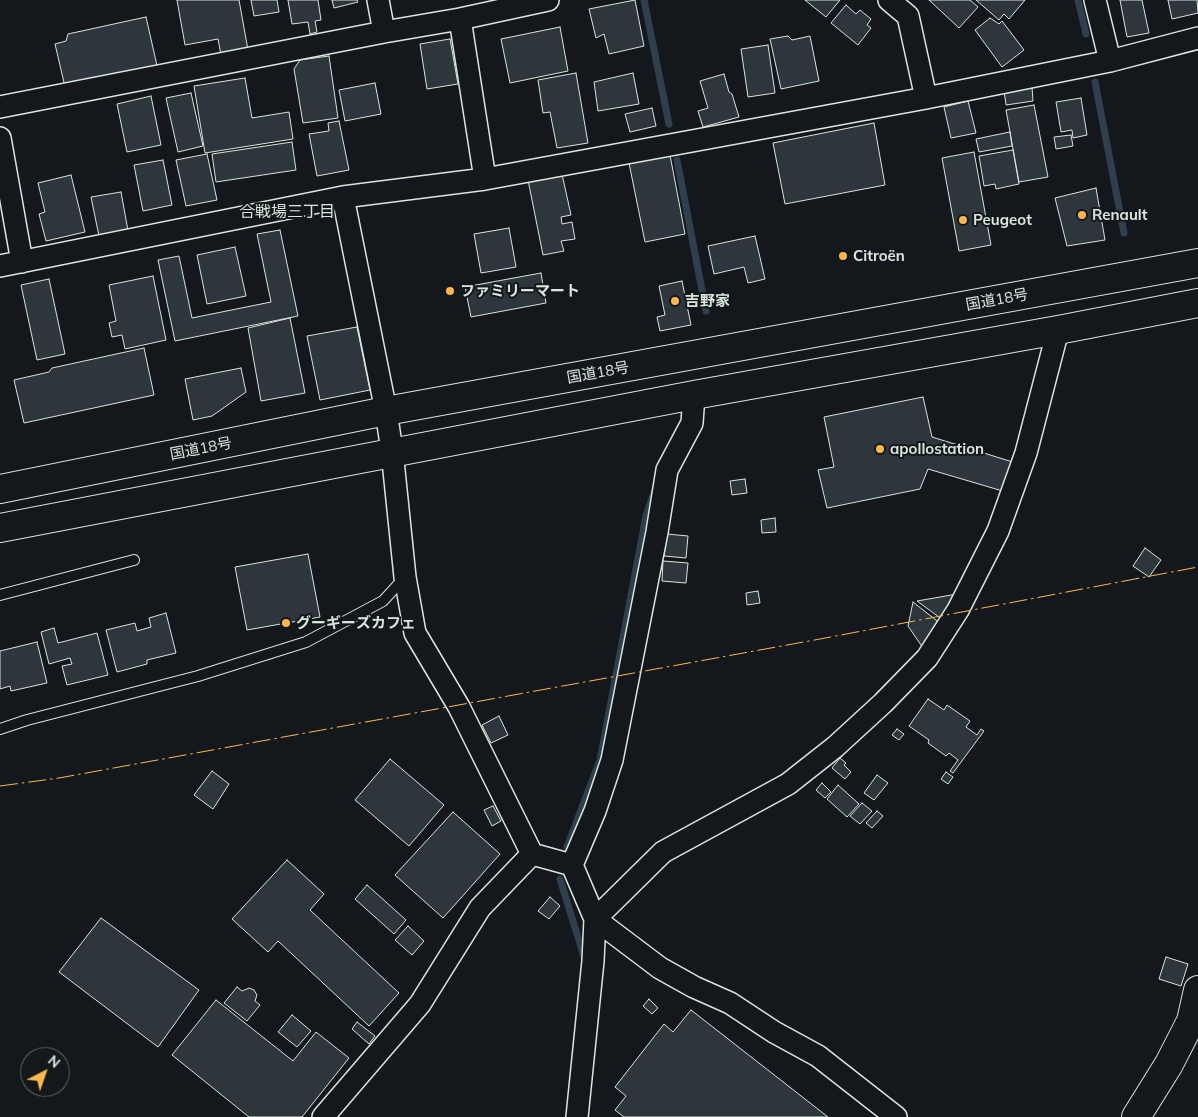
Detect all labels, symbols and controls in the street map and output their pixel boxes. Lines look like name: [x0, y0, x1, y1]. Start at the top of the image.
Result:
district label: 合戦場三丁目: [239, 202, 335, 222]
place label: Renault: [1092, 206, 1147, 224]
marker: Renault: [1076, 209, 1088, 221]
place label: Peugeot: [973, 211, 1032, 229]
marker: Peugeot: [957, 214, 969, 226]
place label: Citroën: [853, 247, 905, 265]
marker: Citroën: [837, 250, 849, 262]
place label: ファミリーマート: [460, 282, 580, 300]
marker: ファミリーマート: [444, 285, 456, 297]
street label: 国道18号: [964, 286, 1030, 314]
place label: 吉野家: [685, 292, 730, 310]
marker: 吉野家: [669, 295, 681, 307]
street label: 国道18号: [565, 359, 631, 387]
street label: 国道18号: [168, 434, 234, 464]
place label: apollostation: [890, 440, 984, 458]
marker: apollostation: [874, 443, 886, 455]
place label: グーギーズカフェ: [296, 614, 416, 632]
marker: グーギーズカフェ: [280, 617, 292, 629]
north arrow: [20, 1047, 70, 1097]
text: N: [44, 1051, 64, 1072]

